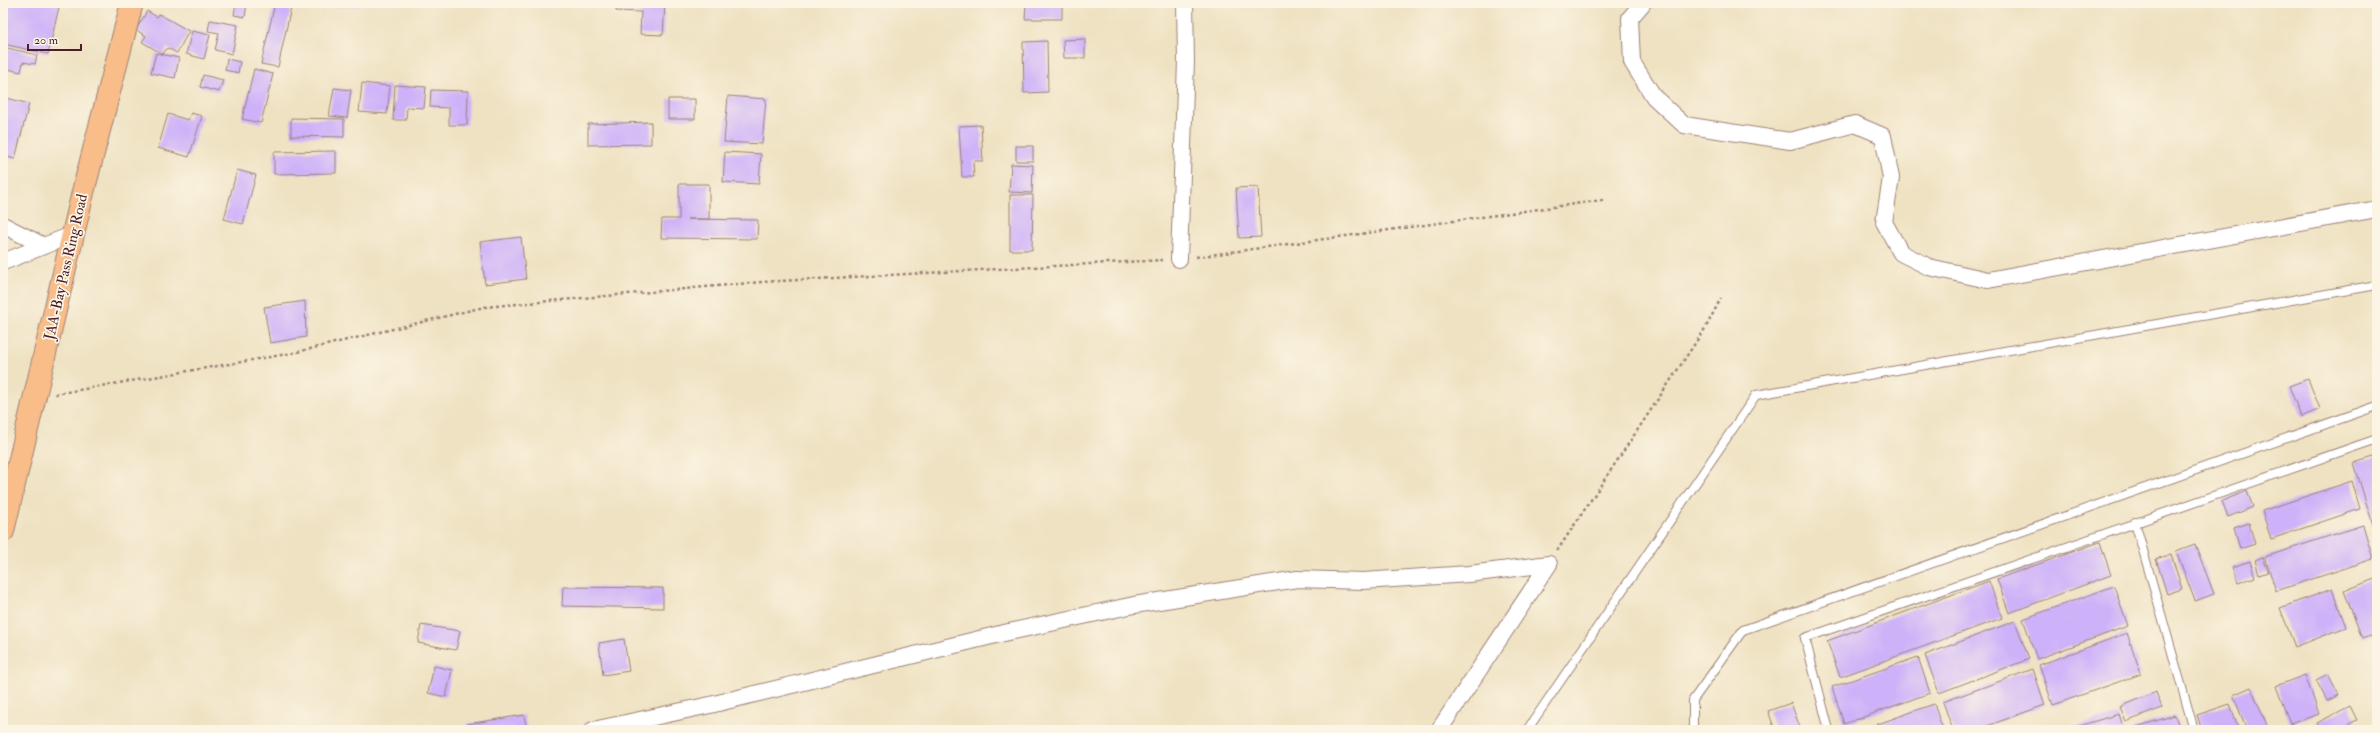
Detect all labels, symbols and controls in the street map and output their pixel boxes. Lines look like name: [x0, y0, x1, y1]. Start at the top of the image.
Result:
scale bar: [28, 26, 81, 52]
text: 20 m: [34, 33, 59, 48]
street label: JAA-Bay Pass Ring Road: [40, 191, 93, 343]

